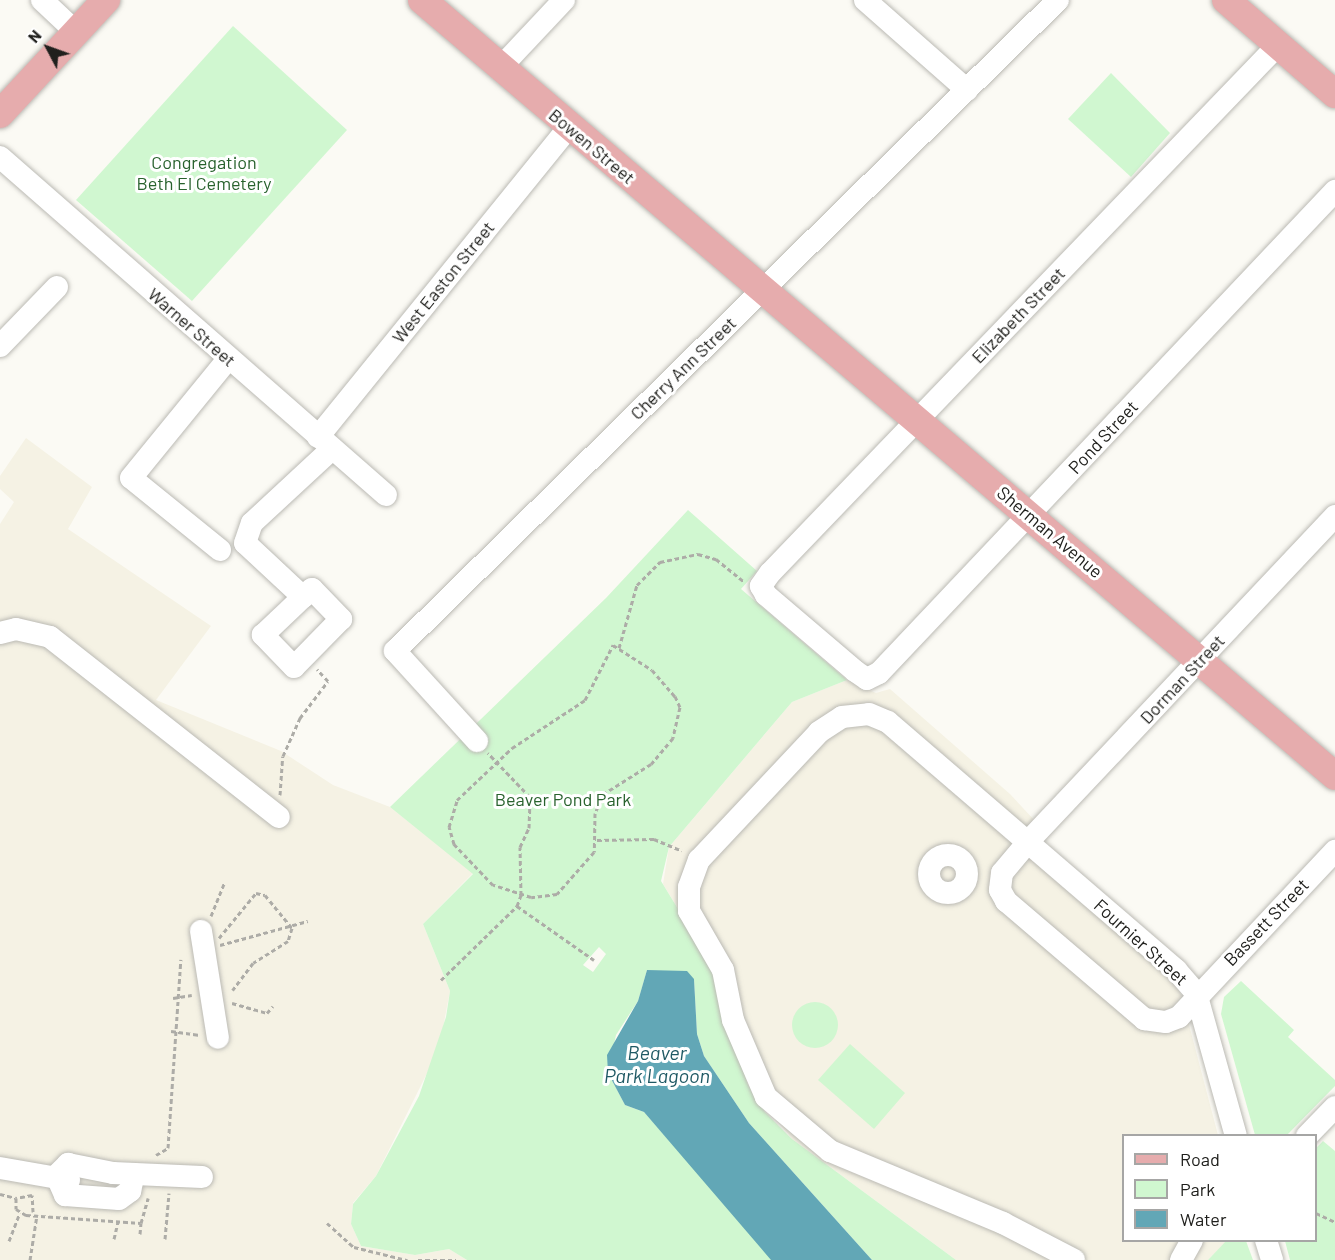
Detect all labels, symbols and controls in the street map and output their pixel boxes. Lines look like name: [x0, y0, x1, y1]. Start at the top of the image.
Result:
north arrow: [18, 18, 78, 78]
text: N: [23, 26, 45, 46]
street label: Bowen Street: [545, 104, 639, 188]
park label: Congregation Beth El Cemetery: [136, 152, 272, 195]
street label: West Easton Street: [387, 217, 499, 347]
street label: Elizabeth Street: [967, 263, 1069, 367]
street label: Warner Street: [144, 283, 240, 371]
street label: Cherry Ann Street: [626, 312, 740, 424]
street label: Pond Street: [1064, 396, 1142, 478]
street label: Sherman Avenue: [993, 482, 1107, 582]
street label: Dorman Street: [1135, 630, 1229, 728]
park label: Beaver Pond Park: [495, 788, 631, 810]
street label: Bassett Street: [1219, 874, 1313, 970]
street label: Fournier Street: [1090, 894, 1192, 990]
water label: Beaver Park Lagoon: [604, 1040, 710, 1087]
legend: [1122, 1134, 1317, 1242]
text: Road: [1180, 1148, 1220, 1170]
text: Park: [1180, 1178, 1215, 1200]
text: Water: [1180, 1208, 1227, 1230]

